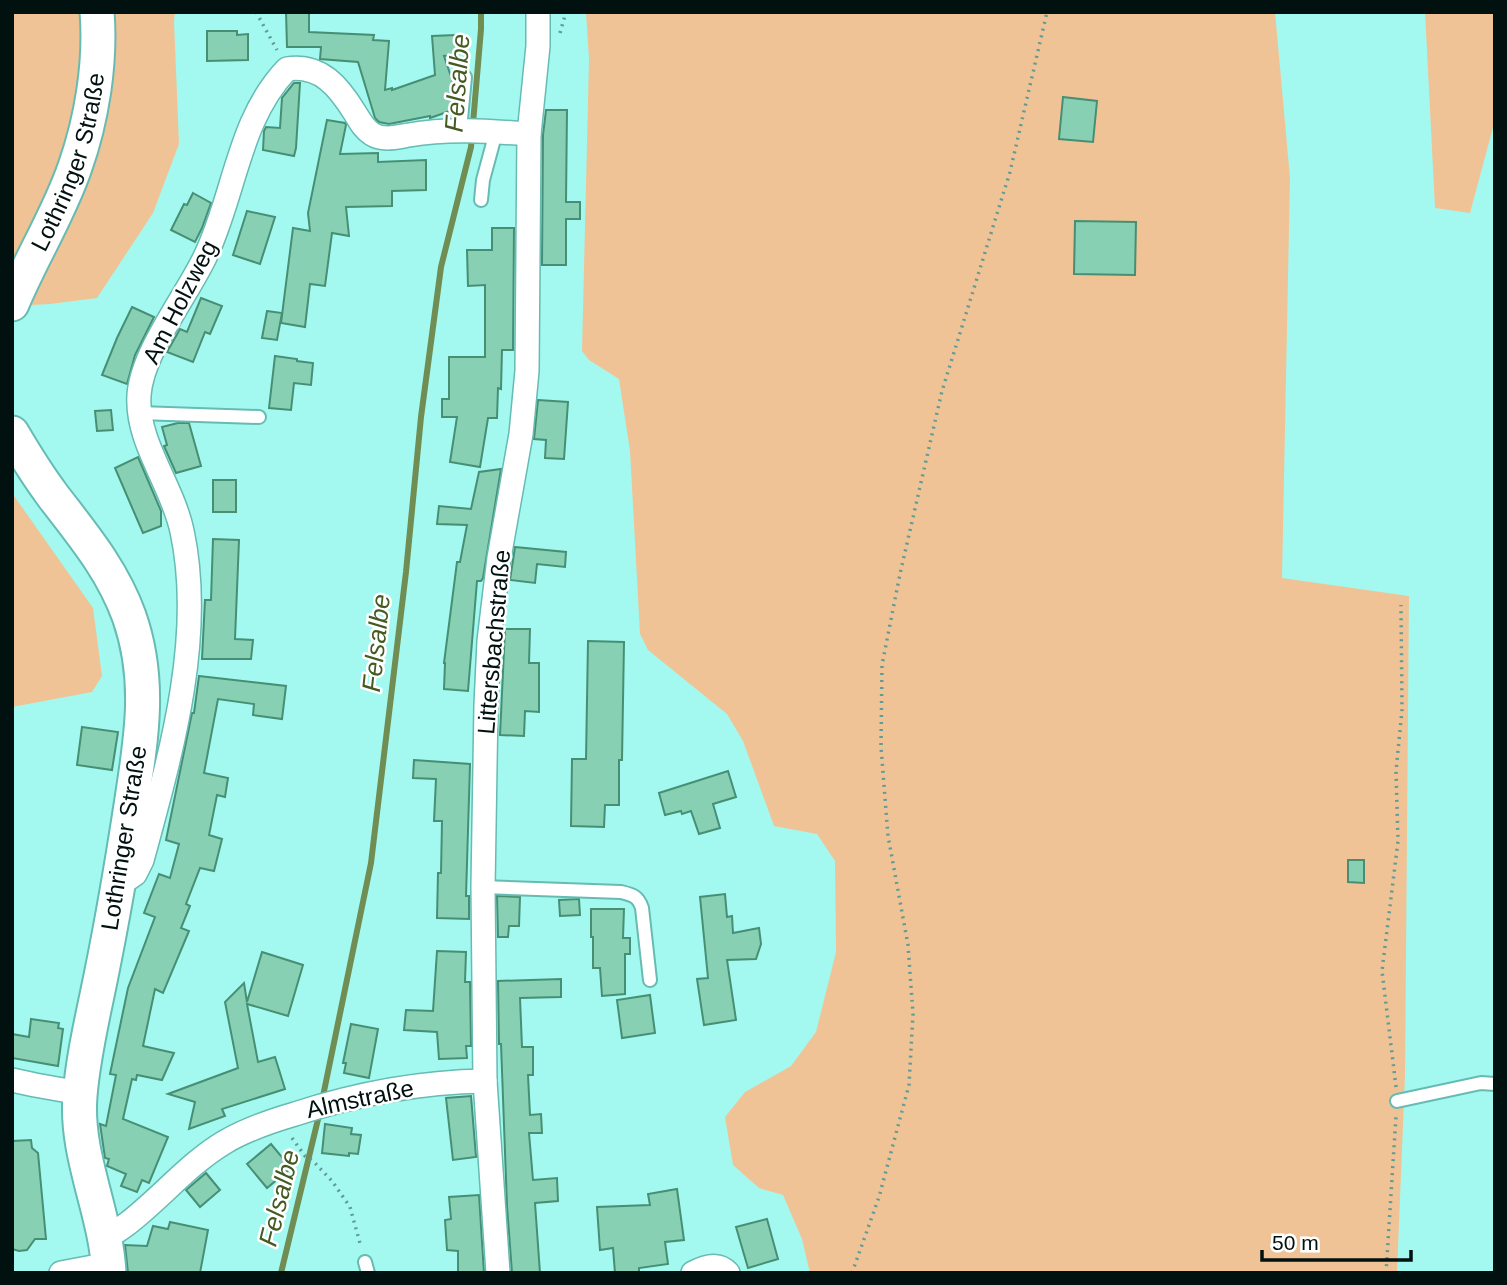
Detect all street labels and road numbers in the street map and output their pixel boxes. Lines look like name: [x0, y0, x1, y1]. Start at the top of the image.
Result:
street label: Lothringer Straße: [25, 71, 109, 255]
street label: Am Holzweg: [137, 236, 222, 368]
street label: Littersbachstraße: [472, 548, 515, 735]
street label: Lothringer Straße: [96, 744, 151, 932]
street label: Almstraße: [304, 1074, 416, 1123]

